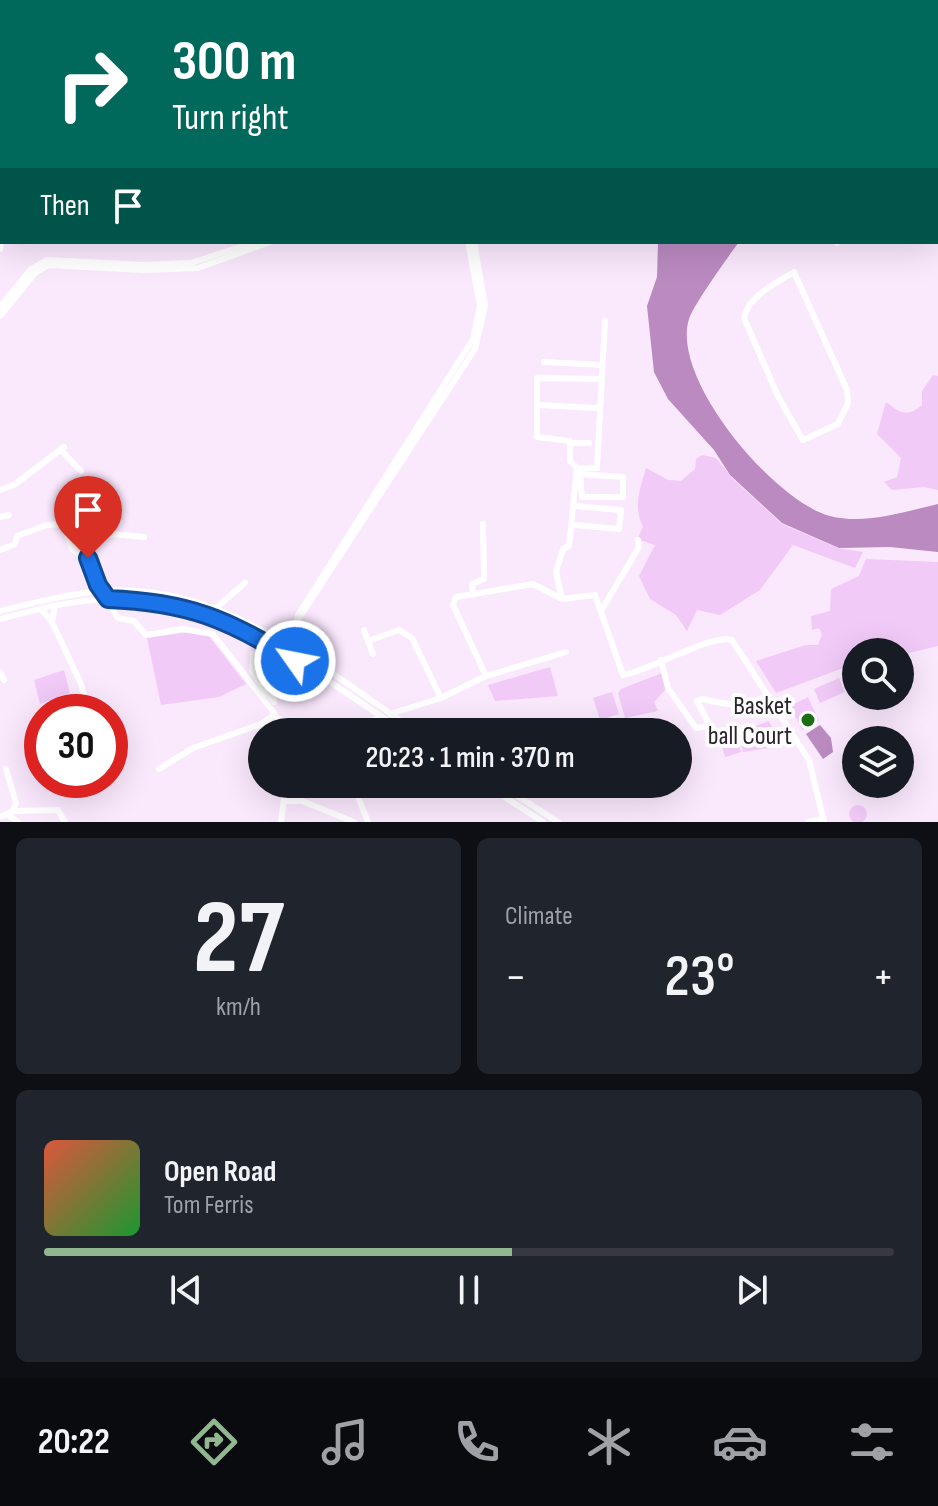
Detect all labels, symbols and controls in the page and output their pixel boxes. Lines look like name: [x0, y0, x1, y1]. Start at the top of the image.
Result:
text: 300 m: [172, 29, 296, 96]
icon: right: [40, 32, 144, 136]
text: Turn right: [172, 97, 289, 140]
icon: arrive: [106, 184, 150, 228]
text: Then: [40, 188, 90, 224]
pin: [54, 476, 122, 558]
icon: arrive: [66, 488, 110, 532]
position arrow: [253, 619, 337, 703]
map controls: [842, 638, 914, 798]
button: search: [842, 638, 914, 710]
place label: Basket ball Court: [708, 691, 792, 752]
speed limit sign: 30: [24, 694, 128, 798]
marker: Basket ball Court: [799, 711, 817, 729]
button: layers: [842, 726, 914, 798]
text: 20:23 · 1 min · 370 m: [365, 740, 575, 776]
text: 27: [193, 877, 284, 1002]
text: Climate: [505, 901, 573, 932]
text: 23°: [664, 941, 735, 1013]
text: −: [505, 951, 527, 1004]
text: +: [872, 951, 894, 1004]
text: km/h: [216, 992, 261, 1023]
text: Open Road: [164, 1154, 276, 1190]
text: Tom Ferris: [164, 1190, 254, 1221]
icon: previous: [164, 1268, 208, 1312]
icon: pause: [447, 1268, 491, 1312]
icon: next: [730, 1268, 774, 1312]
icon: directions: [186, 1414, 242, 1470]
icon: music: [317, 1414, 373, 1470]
icon: phone: [449, 1414, 505, 1470]
icon: climate: [581, 1414, 637, 1470]
icon: car: [712, 1414, 768, 1470]
icon: filters: [844, 1414, 900, 1470]
text: 20:22: [38, 1421, 110, 1464]

